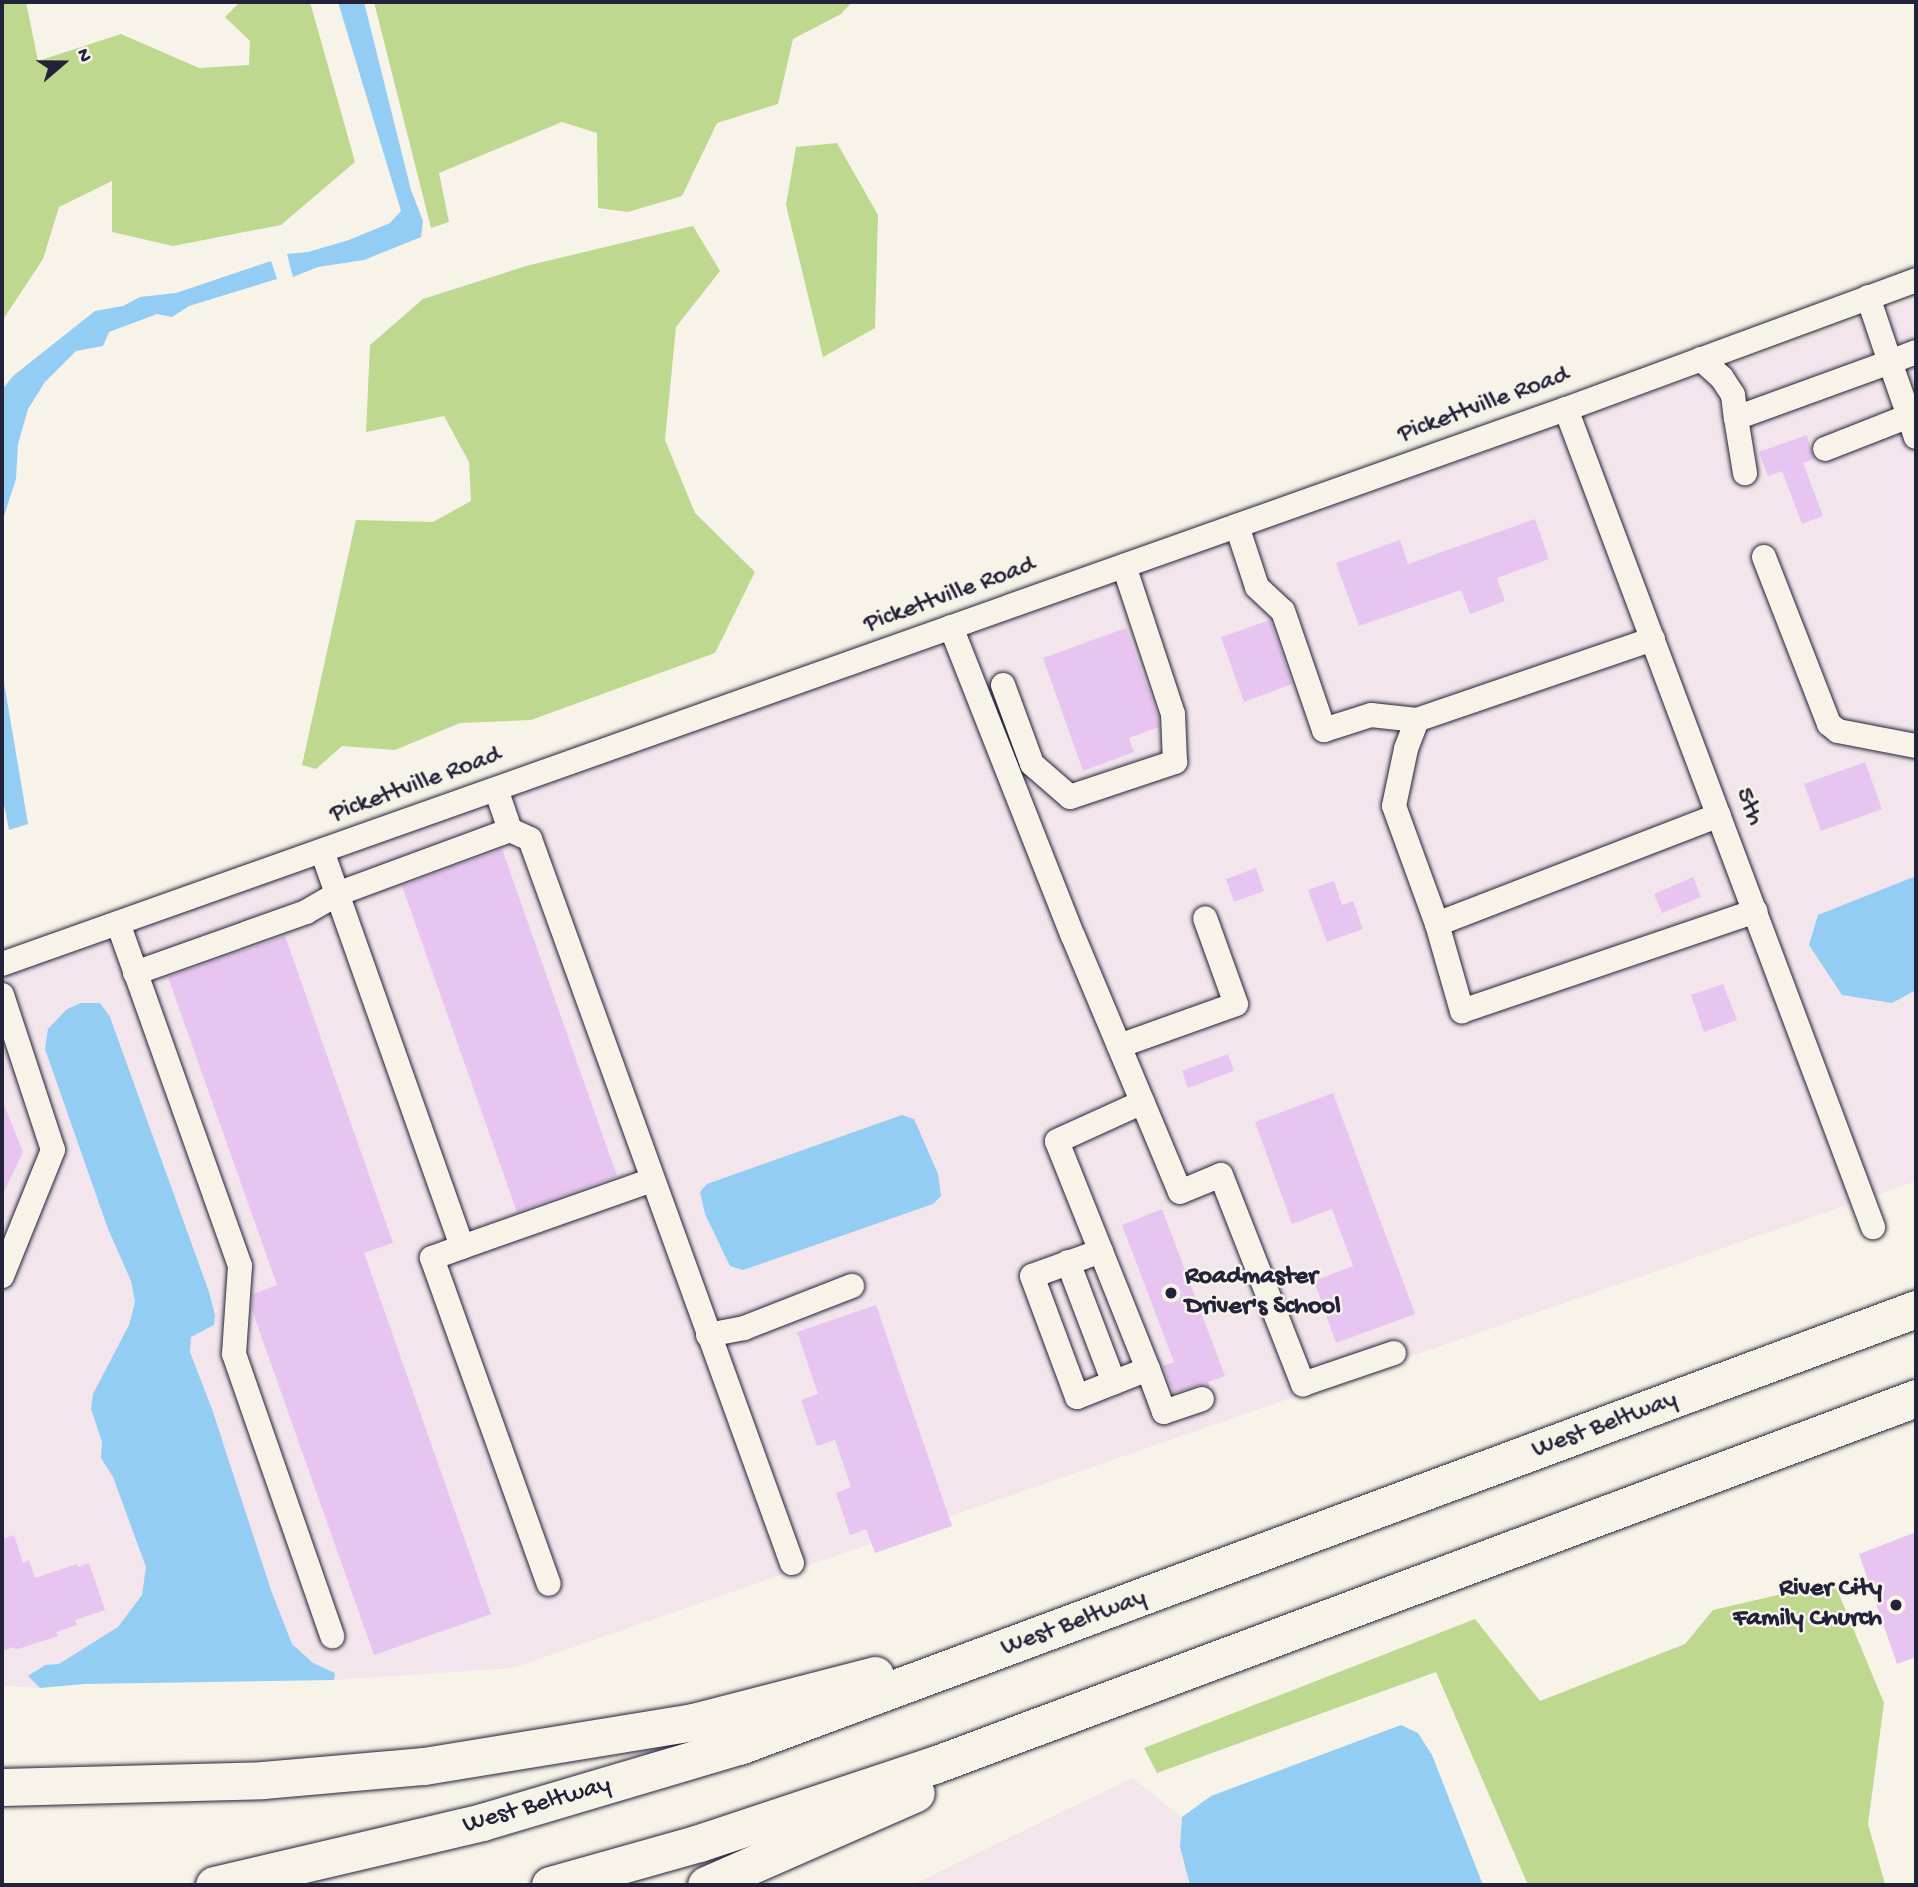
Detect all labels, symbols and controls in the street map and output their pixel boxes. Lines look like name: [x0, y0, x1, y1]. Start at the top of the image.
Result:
north arrow: [28, 28, 98, 98]
text: N: [70, 46, 96, 65]
street label: Pickettville Road: [1394, 361, 1574, 451]
street label: Pickettville Road: [860, 551, 1040, 641]
street label: Pickettville Road: [326, 741, 506, 831]
street label: 5th: [1727, 784, 1769, 830]
place label: Roadmaster Driver's School: [1185, 1262, 1341, 1324]
marker: Roadmaster Driver's School: [1163, 1285, 1179, 1301]
street label: West Beltway: [1528, 1385, 1682, 1467]
place label: River City Family Church: [1733, 1574, 1882, 1636]
street label: West Beltway: [997, 1583, 1151, 1665]
marker: River City Family Church: [1888, 1597, 1904, 1613]
street label: West Beltway: [460, 1770, 614, 1842]

